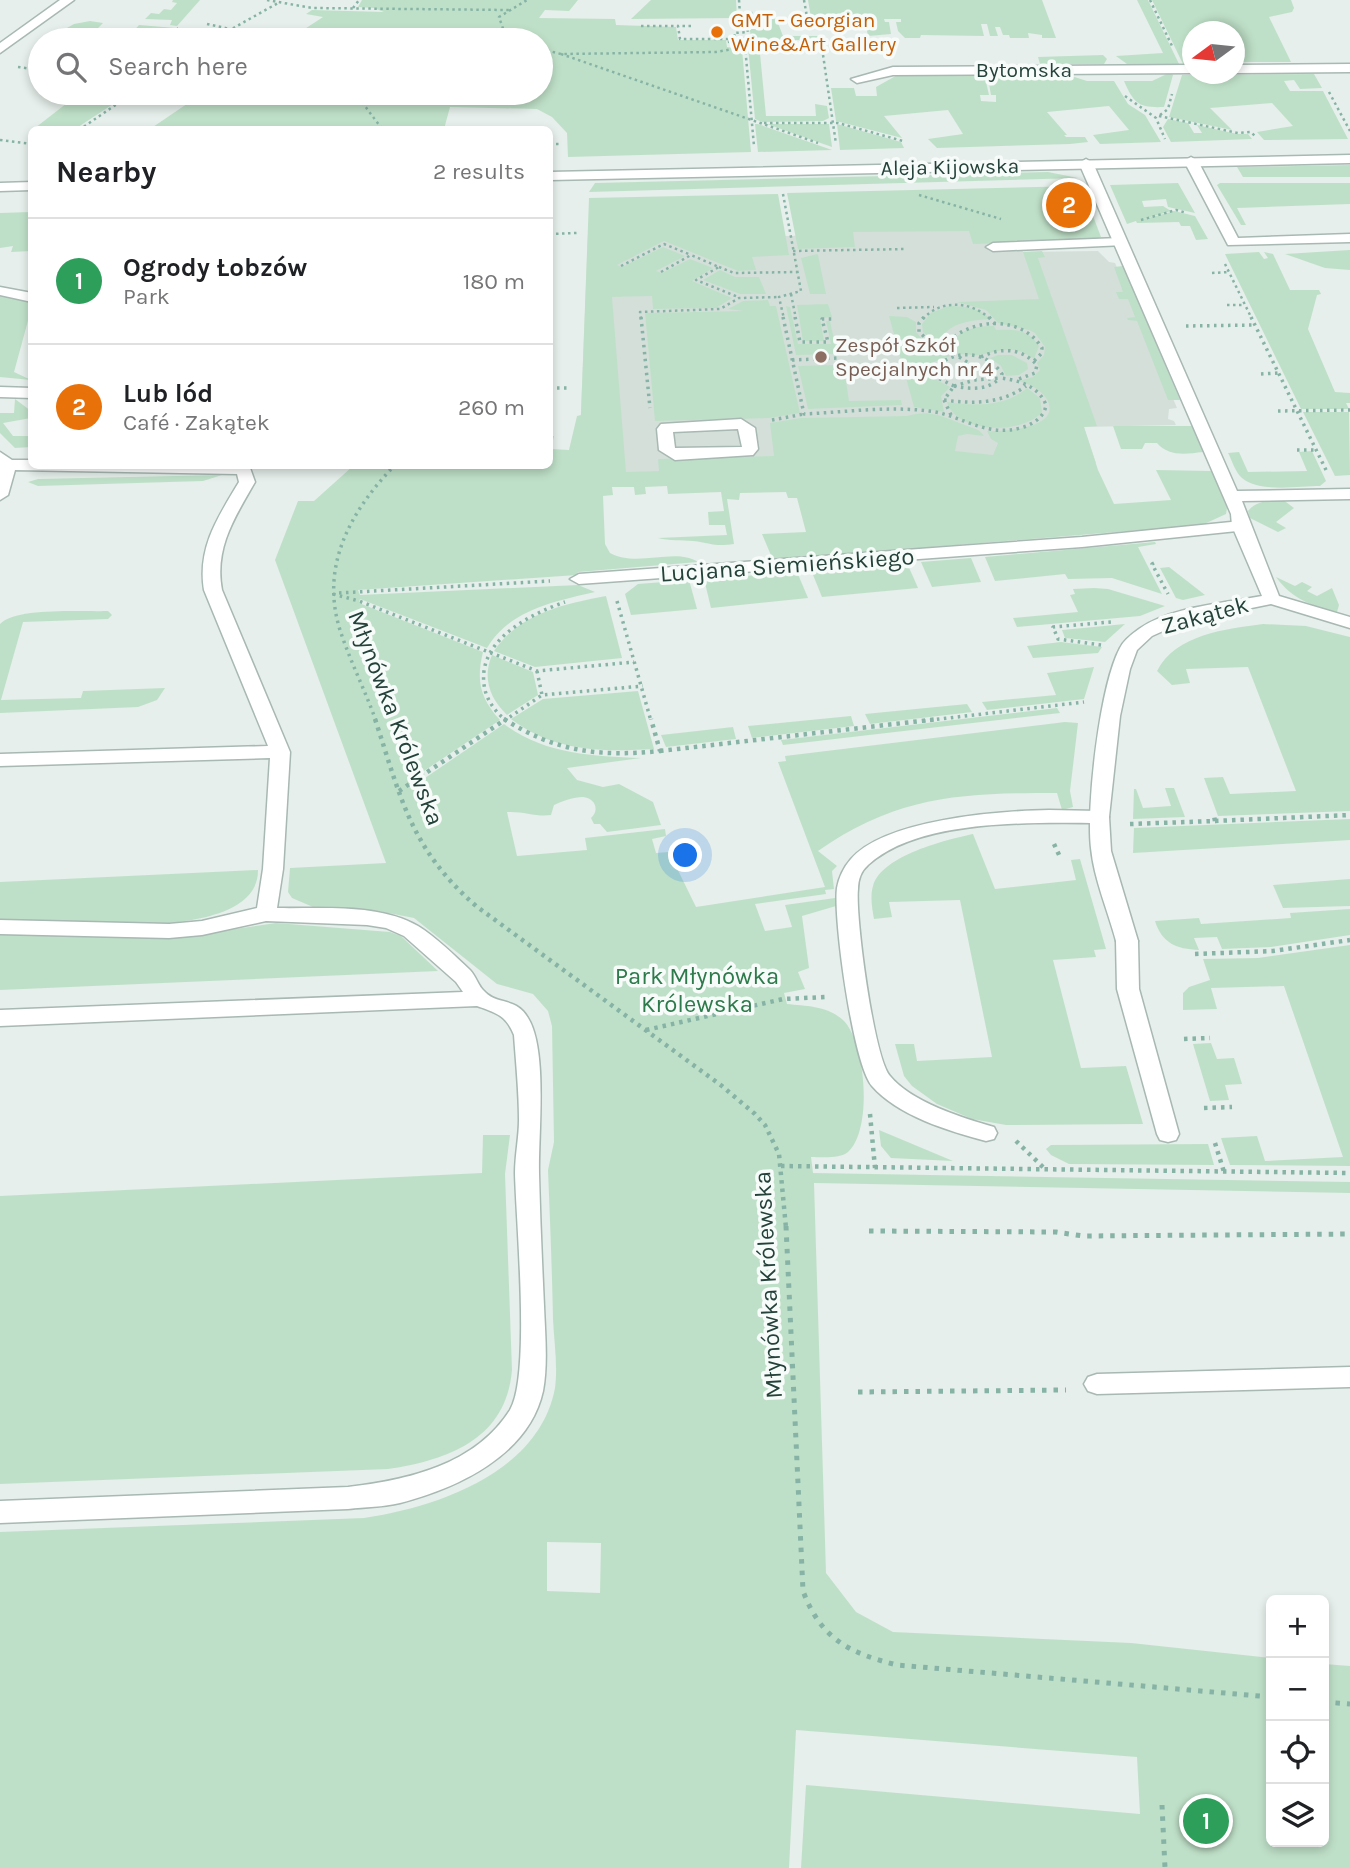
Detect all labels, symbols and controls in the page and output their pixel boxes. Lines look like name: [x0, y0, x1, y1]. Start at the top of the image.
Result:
place label: GMT - Georgian Wine&Art Gallery: [731, 8, 896, 56]
north arrow: [1182, 21, 1245, 84]
marker: GMT - Georgian Wine&Art Gallery: [709, 24, 725, 40]
search box: [28, 28, 553, 105]
icon: search: [52, 48, 90, 86]
text: Search here: [108, 51, 248, 82]
street label: Bytomska: [976, 58, 1072, 82]
text: Nearby: [56, 154, 156, 190]
street label: Aleja Kijowska: [881, 154, 1019, 180]
text: 2 results: [433, 158, 525, 185]
pin: 2: [1046, 179, 1092, 231]
text: Ogrody Łobzów: [123, 252, 307, 283]
text: 1: [75, 268, 83, 295]
text: 180 m: [463, 268, 525, 295]
text: Park: [123, 283, 170, 310]
place label: Zespół Szkół Specjalnych nr 4: [835, 333, 994, 381]
marker: Zespół Szkół Specjalnych nr 4: [813, 349, 829, 365]
text: Lub lód: [123, 378, 213, 409]
text: 2: [72, 394, 86, 421]
text: 260 m: [458, 394, 525, 421]
text: Café · Zakątek: [123, 409, 270, 436]
street label: Lucjana Siemieńskiego: [659, 542, 915, 588]
street label: Zakątek: [1158, 590, 1252, 640]
street label: Młynówka Królewska: [342, 607, 450, 829]
your location: [668, 838, 702, 872]
park label: Park Młynówka Królewska: [615, 962, 779, 1018]
street label: Młynówka Królewska: [748, 1171, 788, 1399]
map controls: [1266, 1595, 1329, 1847]
button: +: [1266, 1595, 1329, 1658]
button: −: [1266, 1658, 1329, 1721]
button: locate: [1266, 1721, 1329, 1784]
button: layers: [1266, 1784, 1329, 1847]
pin: 1: [1183, 1795, 1229, 1847]

